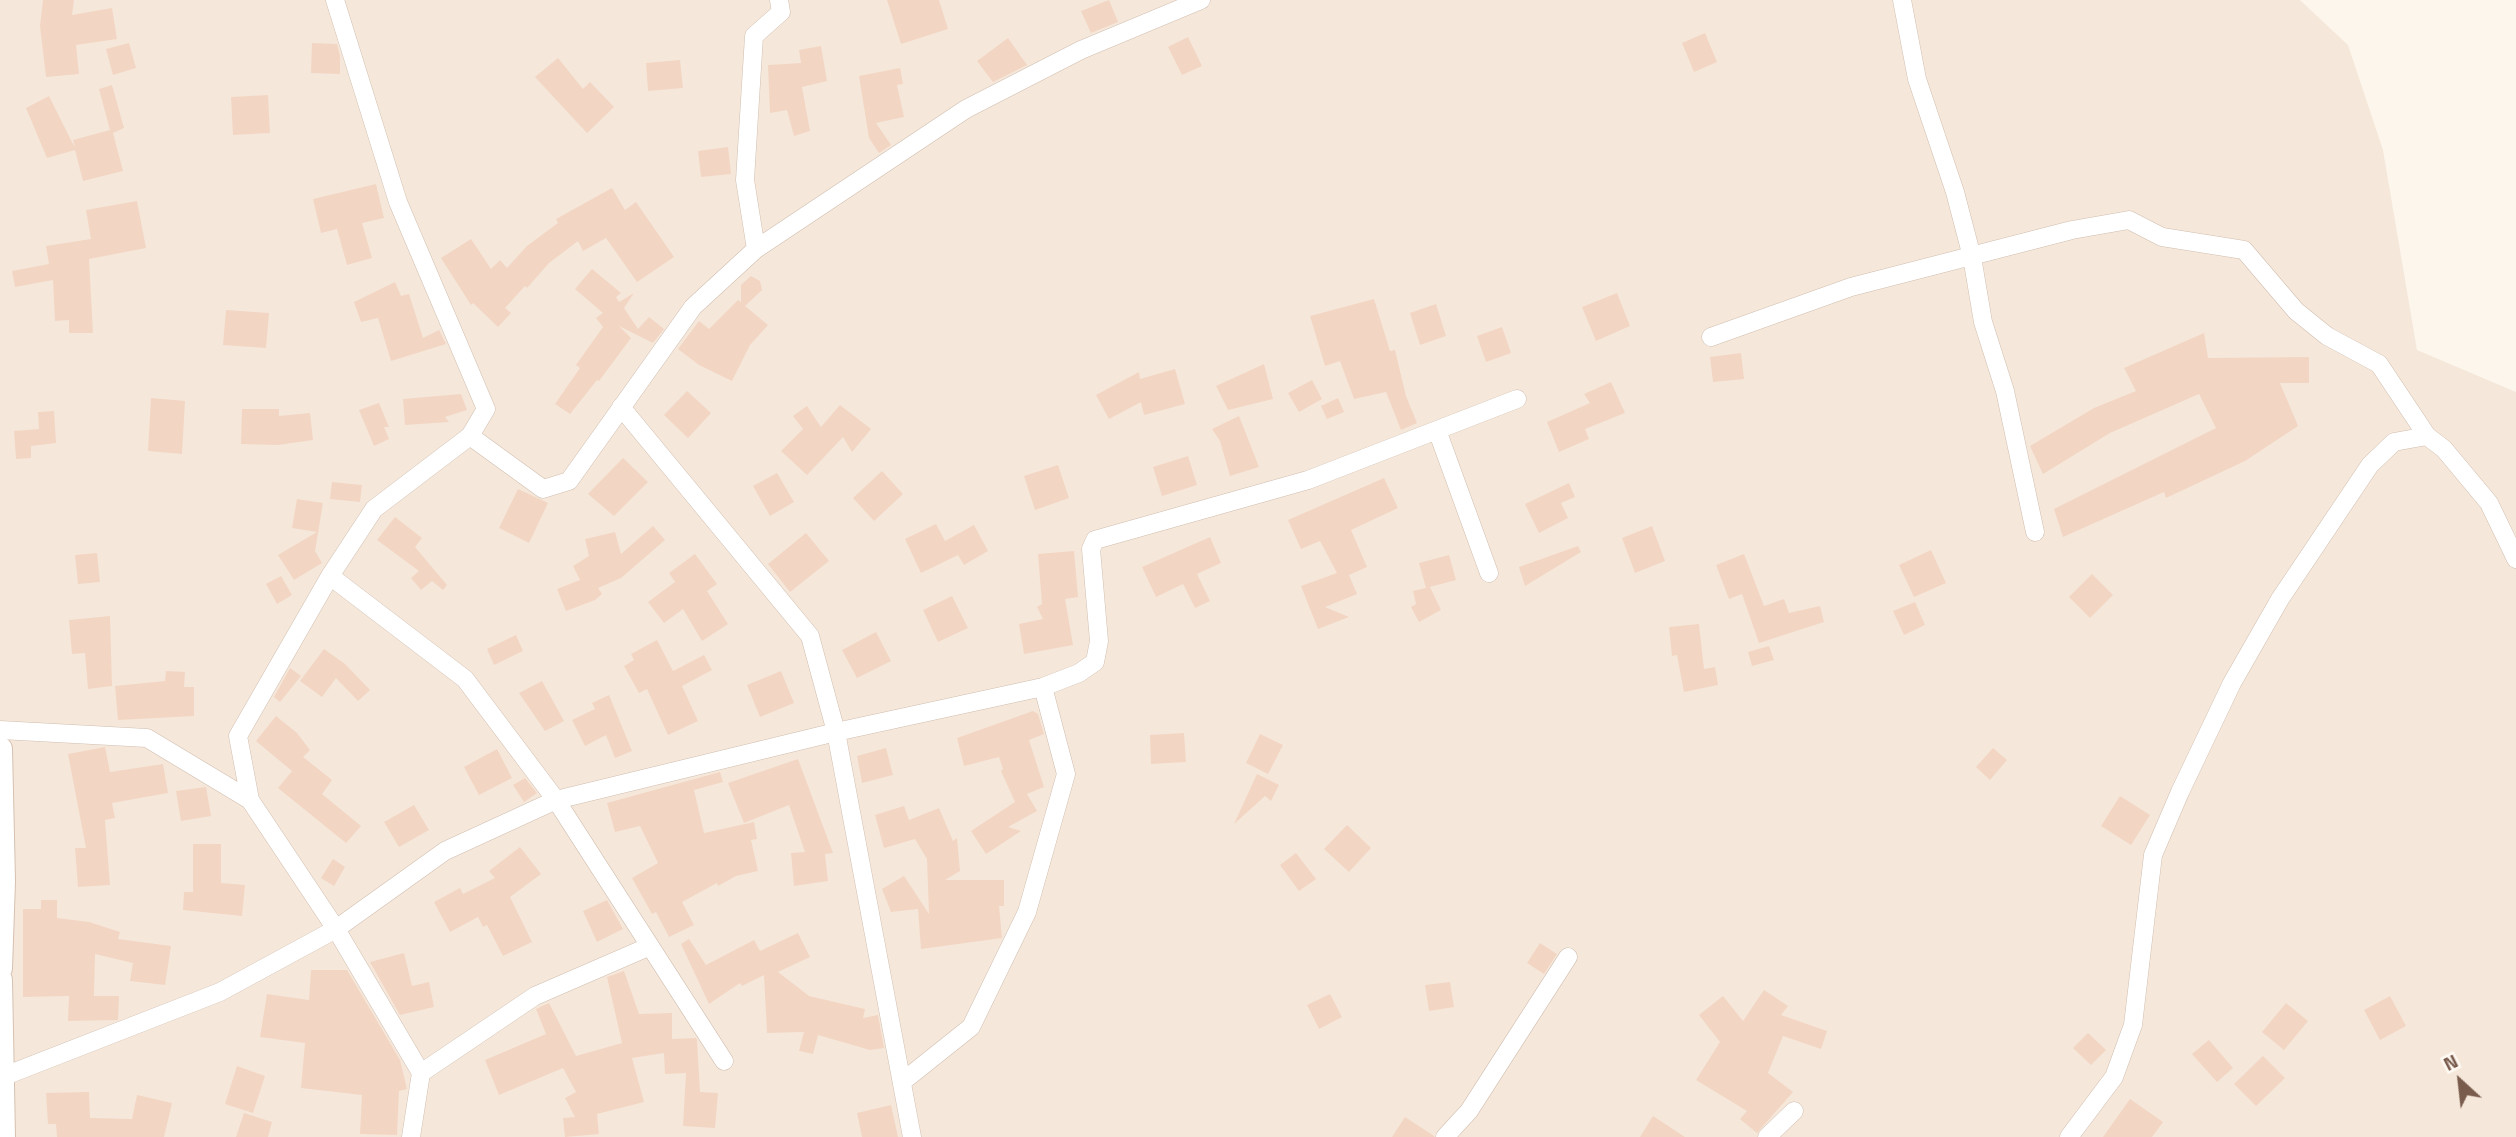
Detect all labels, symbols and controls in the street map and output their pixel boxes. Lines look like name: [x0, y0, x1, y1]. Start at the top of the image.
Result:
north arrow: [2425, 1046, 2495, 1116]
text: N: [2438, 1046, 2463, 1078]

